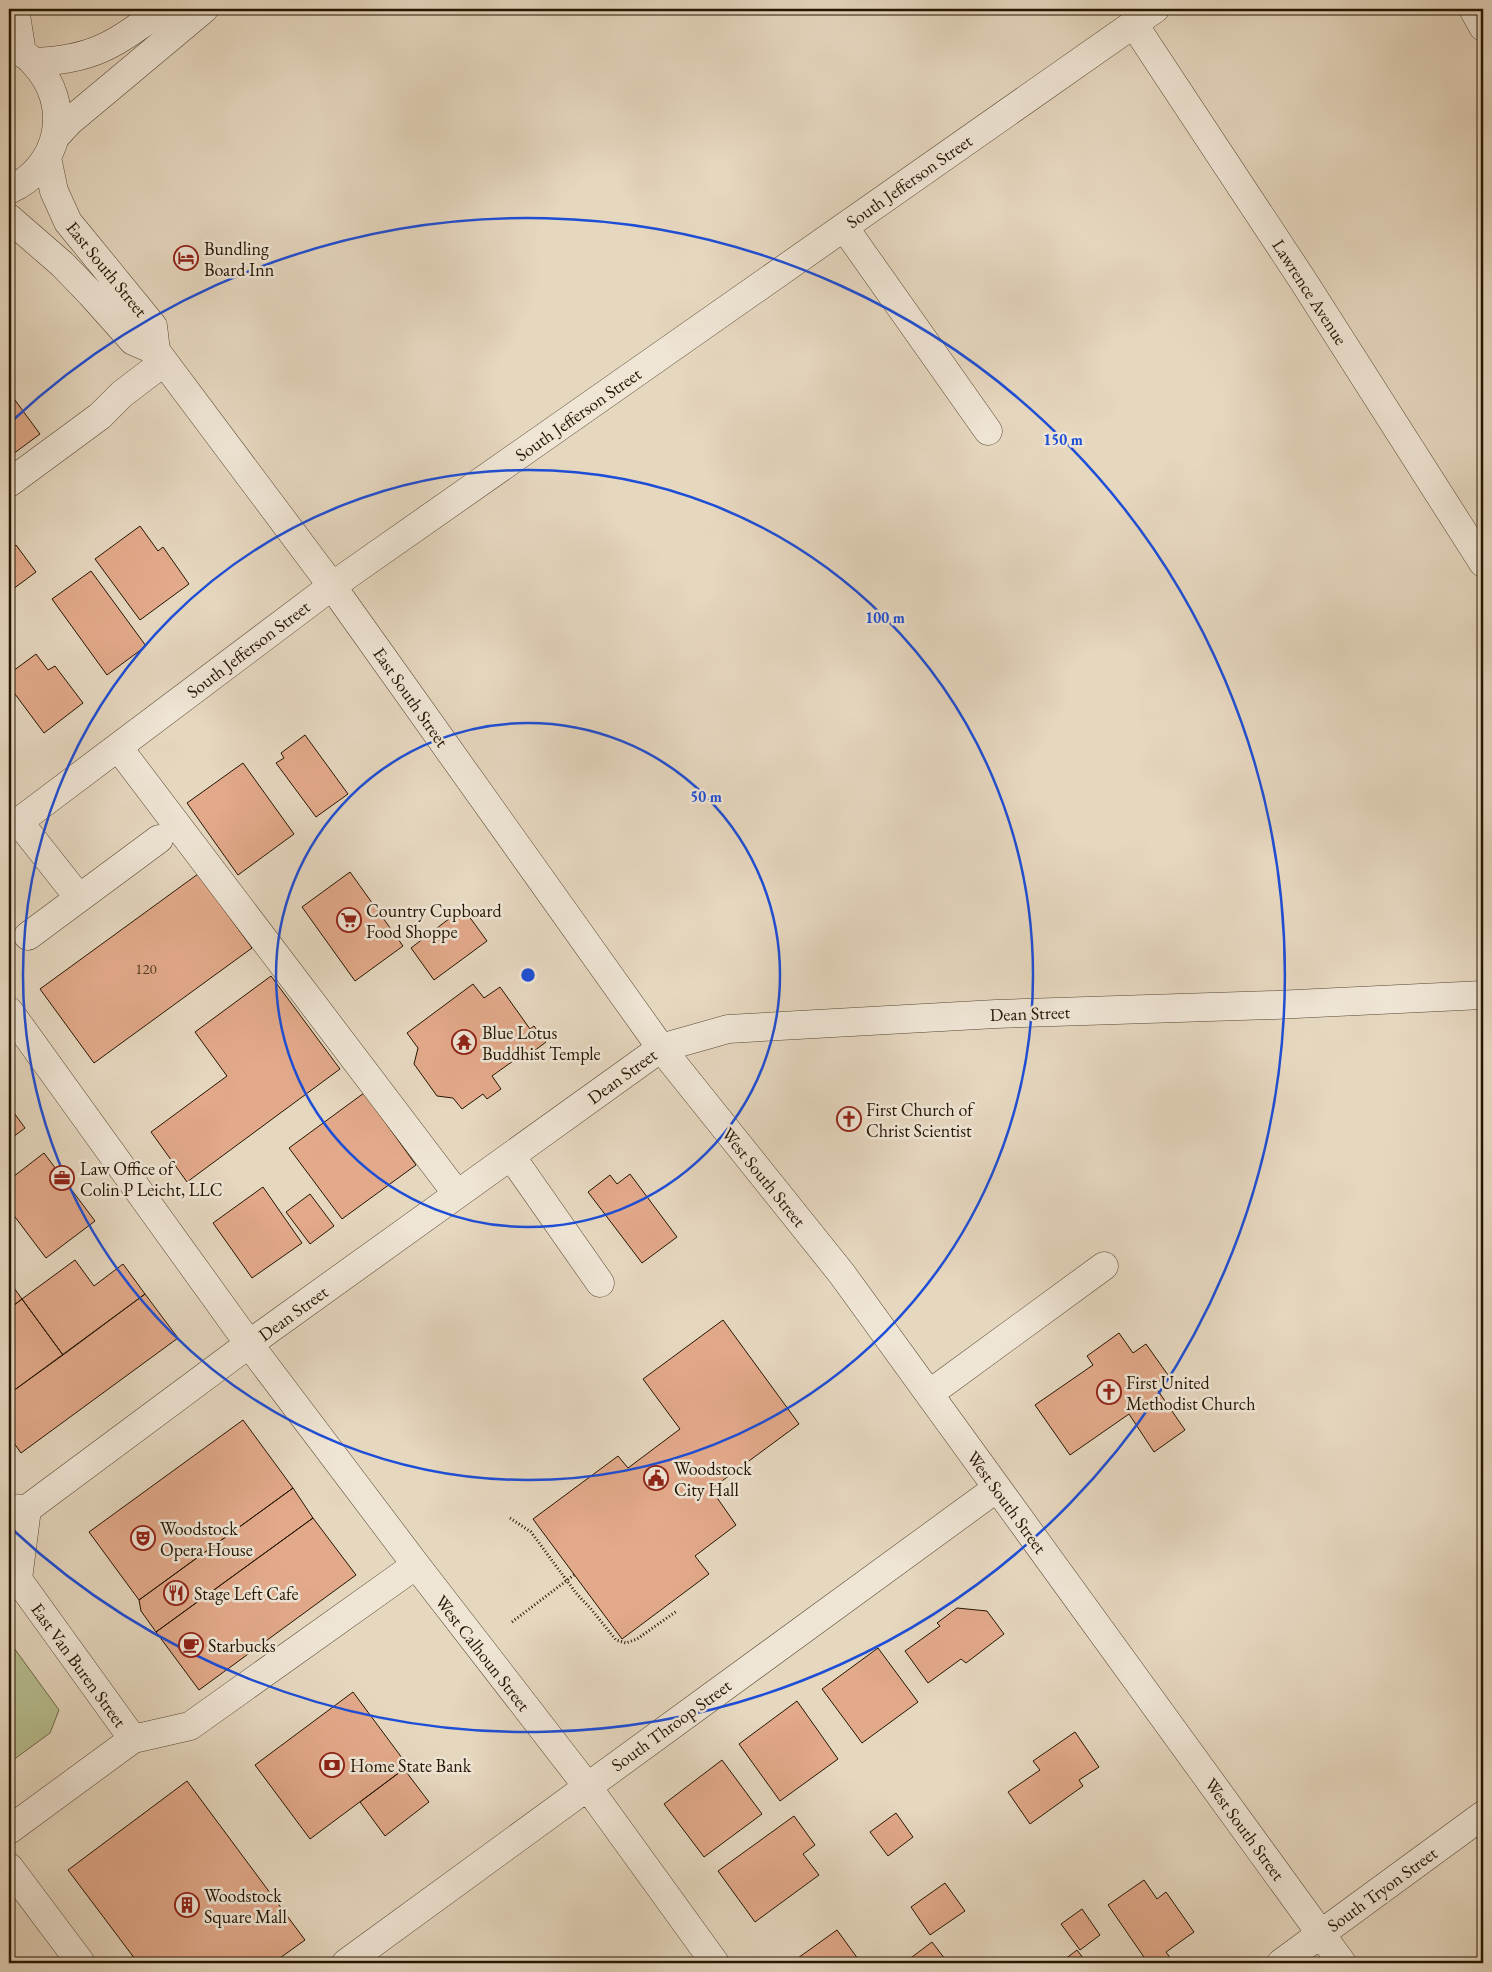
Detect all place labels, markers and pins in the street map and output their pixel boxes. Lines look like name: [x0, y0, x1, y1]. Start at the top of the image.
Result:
place label: Bundling Board Inn: [204, 237, 275, 281]
hotel icon: Bundling Board Inn: [173, 245, 199, 271]
place label: Country Cupboard Food Shoppe: [366, 899, 502, 943]
supermarket icon: Country Cupboard Food Shoppe: [336, 907, 362, 933]
centre of rings: [519, 966, 537, 984]
place label: Blue Lotus Buddhist Temple: [482, 1021, 601, 1065]
temple icon: Blue Lotus Buddhist Temple: [451, 1029, 477, 1055]
place label: First Church of Christ Scientist: [866, 1098, 975, 1142]
church icon: First Church of Christ Scientist: [836, 1106, 862, 1132]
place label: Law Office of Colin P Leicht, LLC: [80, 1157, 223, 1201]
office icon: Law Office of Colin P Leicht, LLC: [49, 1165, 75, 1191]
place label: First United Methodist Church: [1126, 1371, 1255, 1415]
church icon: First United Methodist Church: [1096, 1379, 1122, 1405]
place label: Woodstock City Hall: [674, 1457, 752, 1501]
public building icon: Woodstock City Hall: [643, 1465, 669, 1491]
place label: Woodstock Opera House: [160, 1517, 253, 1561]
theatre icon: Woodstock Opera House: [130, 1525, 156, 1551]
restaurant icon: Stage Left Cafe: [163, 1580, 189, 1606]
place label: Stage Left Cafe: [194, 1582, 298, 1605]
cafe icon: Starbucks: [178, 1632, 204, 1658]
place label: Starbucks: [208, 1634, 276, 1657]
bank icon: Home State Bank: [319, 1752, 345, 1778]
place label: Home State Bank: [350, 1754, 472, 1777]
place label: Woodstock Square Mall: [204, 1884, 287, 1928]
building icon: Woodstock Square Mall: [174, 1892, 200, 1918]

